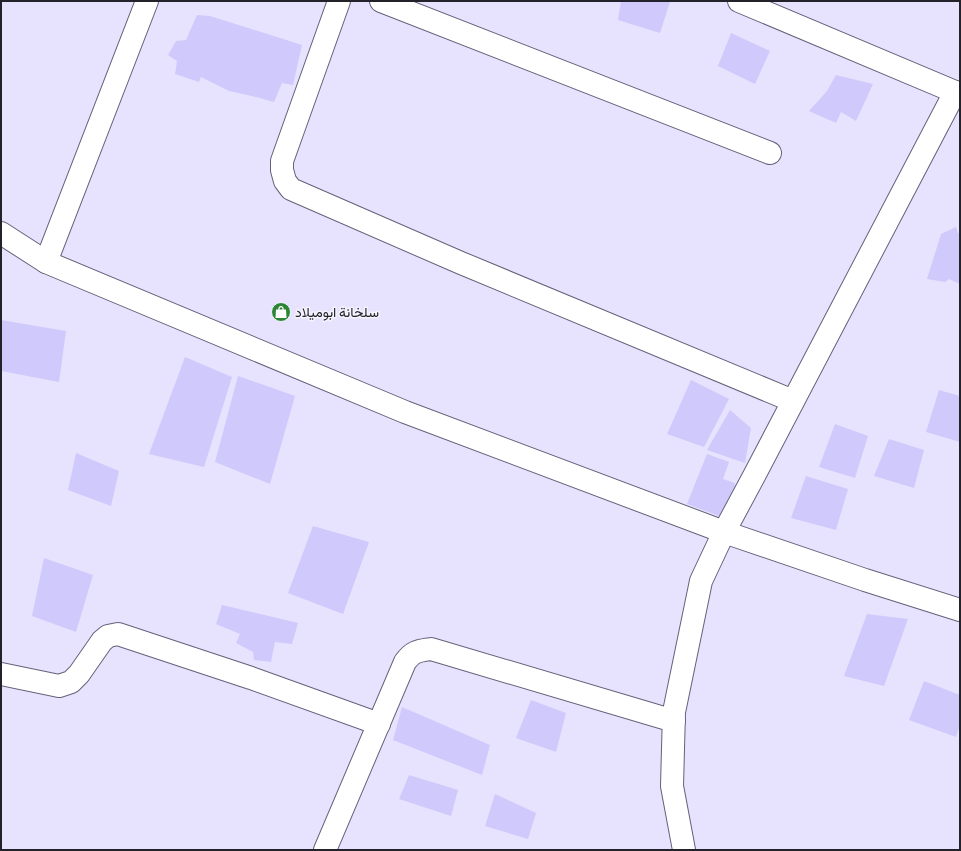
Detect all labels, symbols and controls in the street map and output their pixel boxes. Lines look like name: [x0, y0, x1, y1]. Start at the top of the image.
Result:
shop icon: سلخانة ابوميلاد: [270, 301, 292, 323]
place label: سلخانة ابوميلاد: [295, 303, 379, 321]

